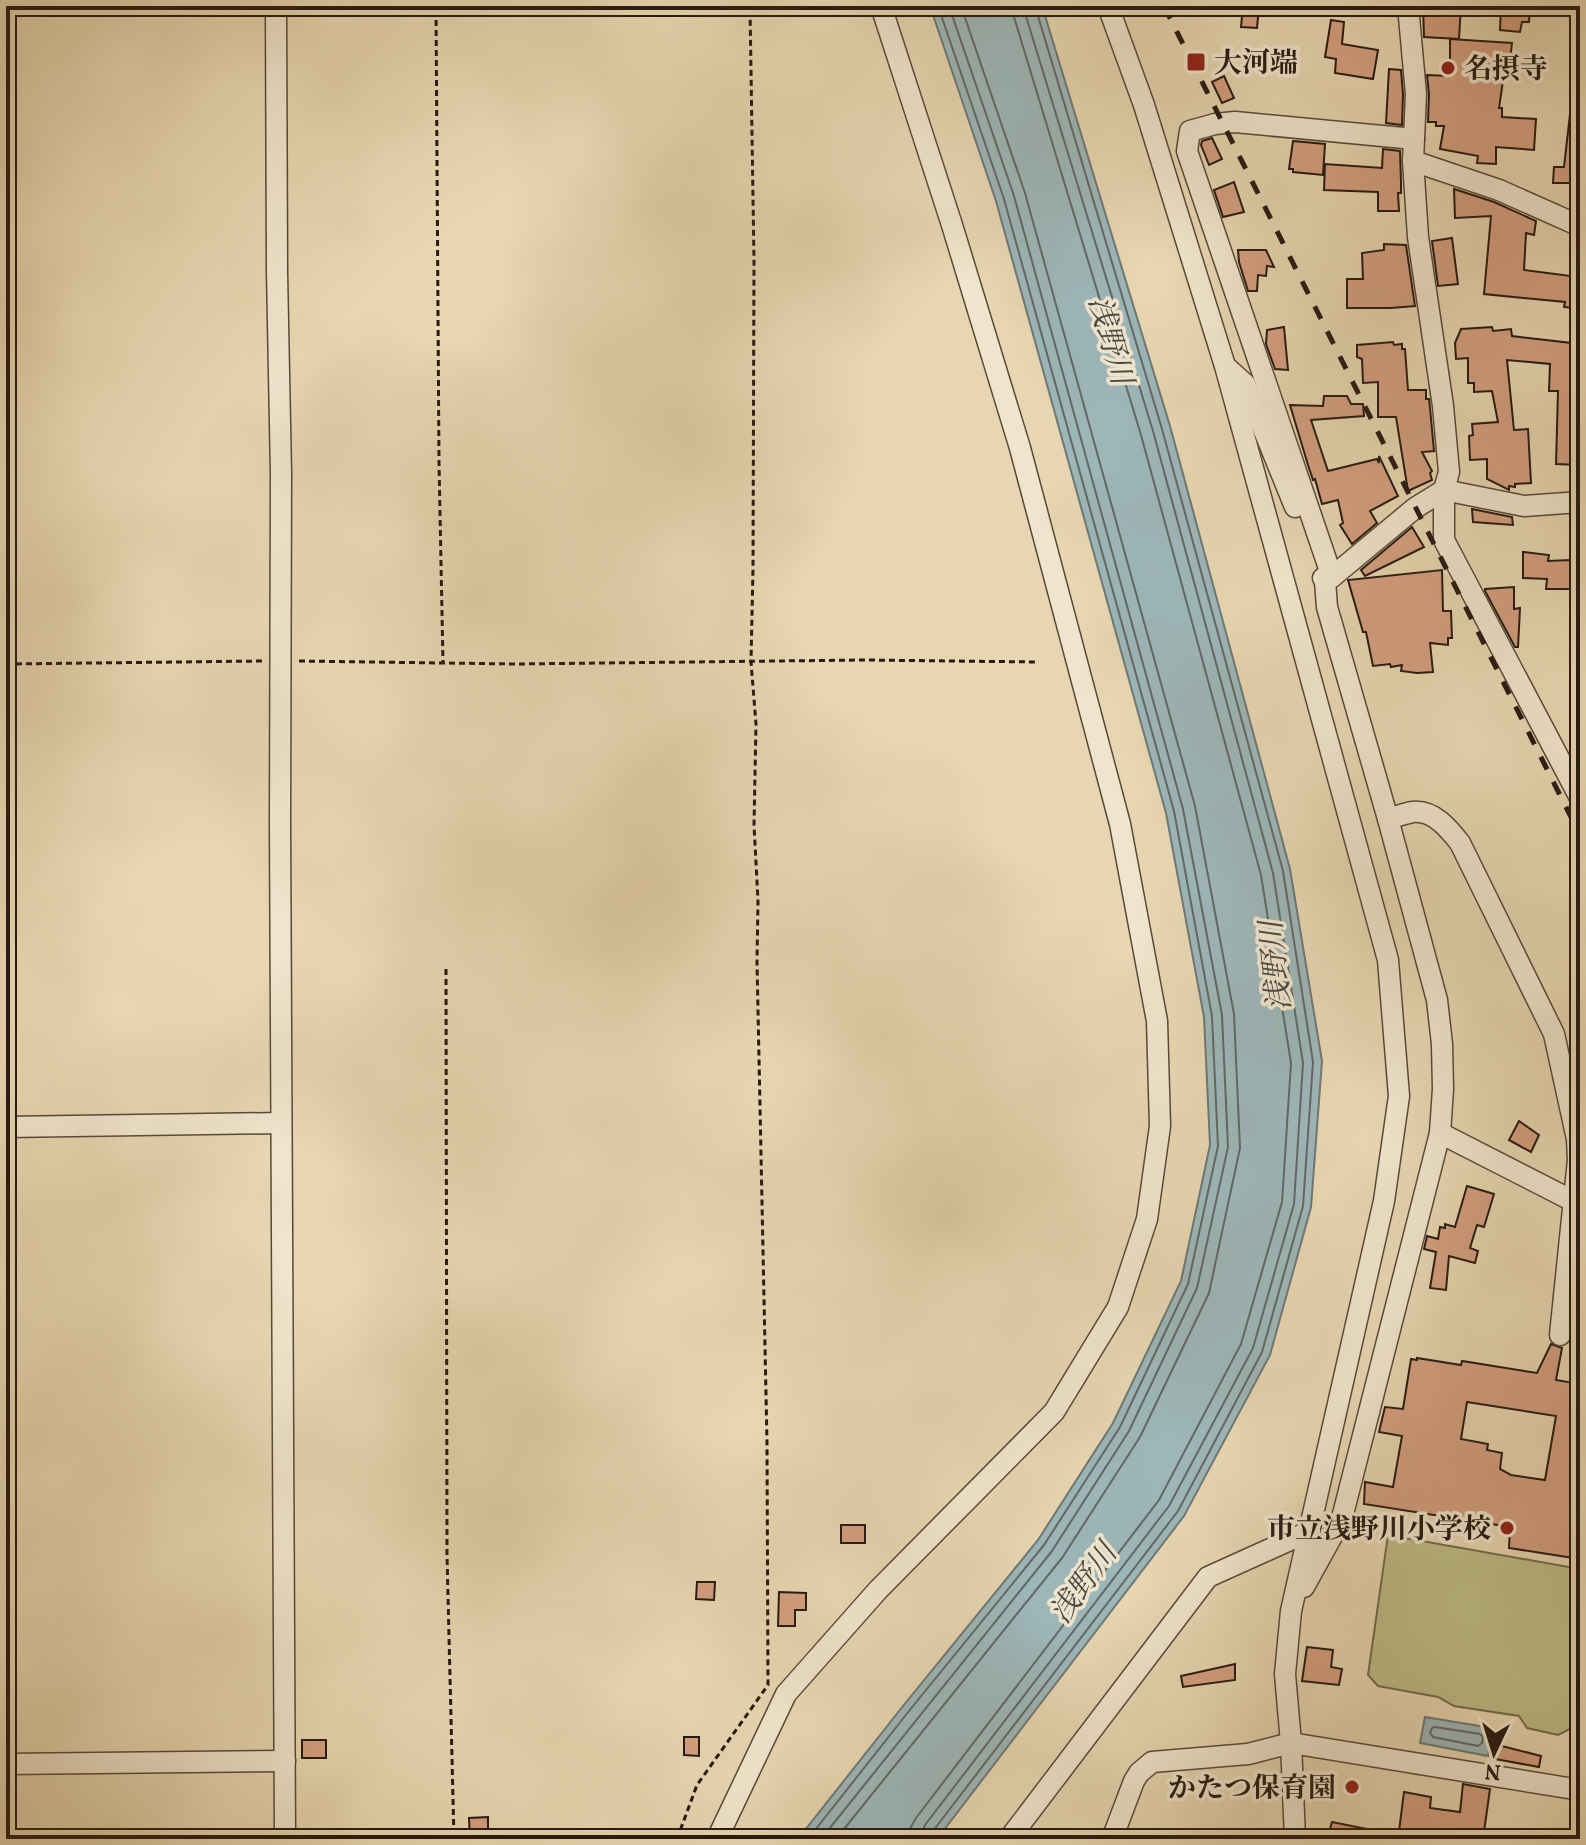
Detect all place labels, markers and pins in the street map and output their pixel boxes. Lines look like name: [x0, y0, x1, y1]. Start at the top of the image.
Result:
place label: 大河端: [1214, 45, 1298, 84]
marker: 大河端: [1185, 51, 1207, 73]
place label: 名摂寺: [1464, 51, 1548, 90]
marker: 名摂寺: [1439, 59, 1457, 77]
place label: 市立浅野川小学校: [1267, 1511, 1491, 1550]
marker: 市立浅野川小学校: [1498, 1519, 1516, 1537]
place label: かたつ保育園: [1168, 1770, 1336, 1809]
marker: かたつ保育園: [1343, 1778, 1361, 1796]

